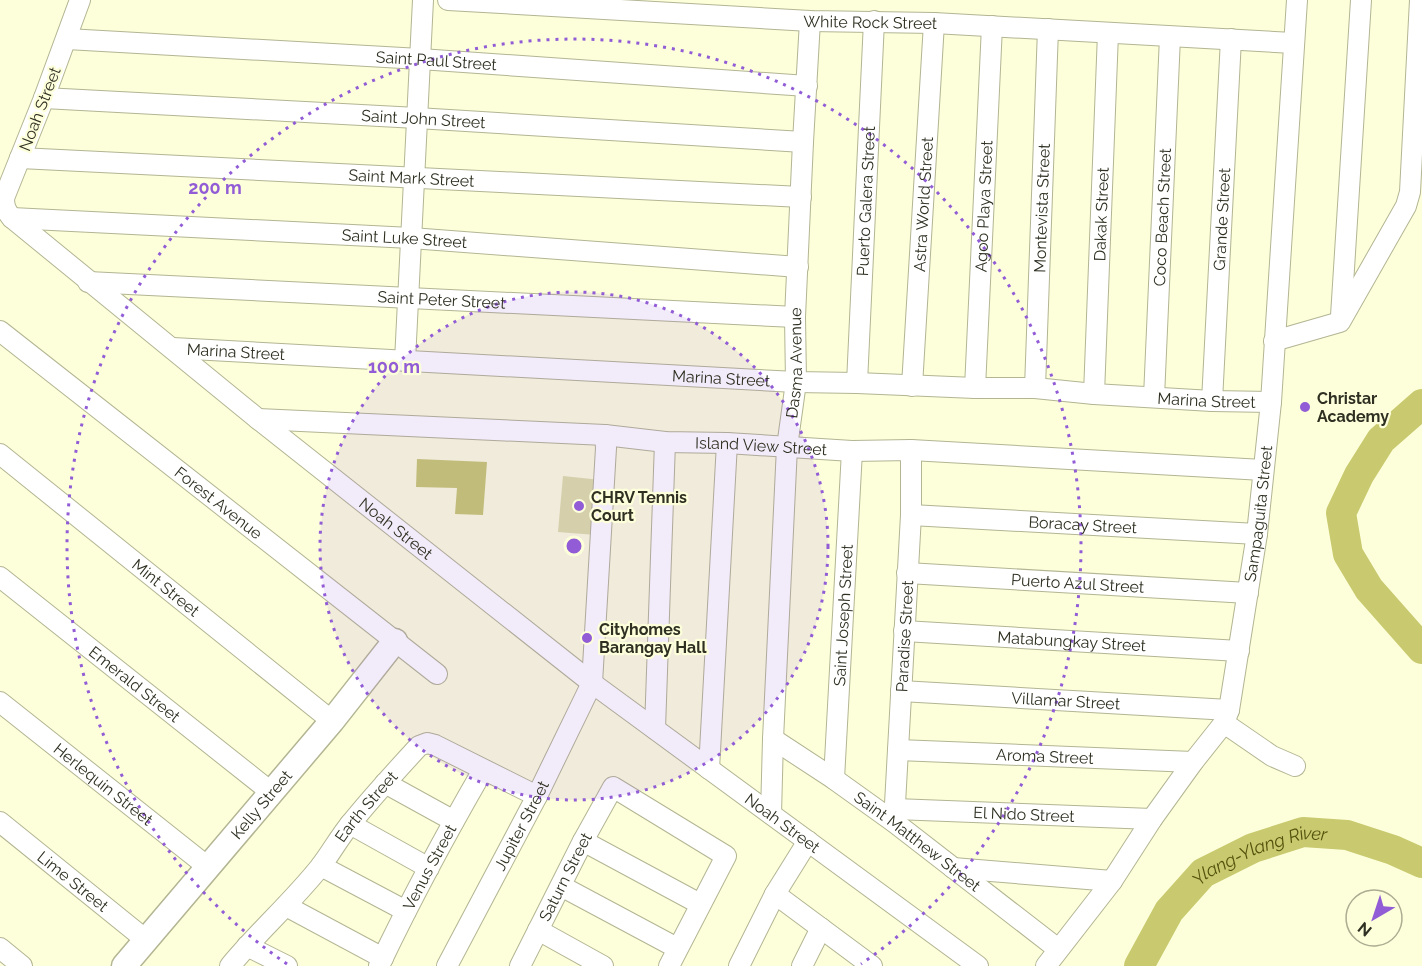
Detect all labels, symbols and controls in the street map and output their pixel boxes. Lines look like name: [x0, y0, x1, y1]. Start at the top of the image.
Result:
street label: White Rock Street: [803, 11, 938, 33]
street label: Saint Paul Street: [375, 47, 498, 74]
street label: Noah Street: [15, 64, 65, 154]
street label: Saint John Street: [361, 106, 487, 132]
street label: Puerto Galera Street: [853, 125, 879, 277]
street label: Astra World Street: [909, 136, 937, 272]
street label: Agoo Playa Street: [971, 139, 996, 273]
street label: Montevista Street: [1030, 142, 1053, 273]
street label: Coco Beach Street: [1149, 147, 1175, 287]
street label: Saint Mark Street: [348, 165, 476, 190]
street label: Dakak Street: [1090, 166, 1112, 262]
street label: Grande Street: [1209, 167, 1234, 271]
text: 200 m: [188, 177, 242, 198]
street label: Saint Luke Street: [341, 225, 468, 252]
street label: Saint Peter Street: [377, 287, 507, 312]
street label: Dasma Avenue: [782, 307, 806, 419]
street label: Marina Street: [186, 339, 286, 364]
text: 100 m: [368, 356, 420, 377]
street label: Marina Street: [672, 366, 771, 390]
street label: Marina Street: [1157, 388, 1256, 411]
place label: Christar Academy: [1317, 389, 1389, 426]
marker: Christar Academy: [1298, 400, 1312, 414]
street label: Island View Street: [695, 433, 828, 459]
street label: Sampaguita Street: [1240, 444, 1276, 583]
street label: Forest Avenue: [171, 462, 266, 543]
place label: CHRV Tennis Court: [591, 488, 687, 525]
street label: Noah Street: [356, 493, 437, 563]
marker: CHRV Tennis Court: [572, 499, 586, 513]
street label: Boracay Street: [1028, 512, 1138, 537]
centre of rings: [564, 536, 584, 556]
street label: Saint Joseph Street: [830, 543, 856, 687]
street label: Mint Street: [129, 555, 204, 621]
street label: Puerto Azul Street: [1011, 570, 1146, 596]
street label: Paradise Street: [892, 579, 917, 693]
place label: Cityhomes Barangay Hall: [599, 620, 707, 657]
street label: Matabungkay Street: [997, 627, 1147, 655]
marker: Cityhomes Barangay Hall: [580, 631, 594, 645]
street label: Emerald Street: [85, 642, 185, 726]
street label: Villamar Street: [1011, 688, 1121, 713]
street label: Herlequin Street: [50, 739, 157, 830]
street label: Aroma Street: [996, 744, 1095, 767]
street label: Kelly Street: [227, 766, 296, 843]
street label: Earth Street: [331, 766, 402, 846]
street label: Jupiter Street: [490, 777, 553, 874]
street label: Saint Matthew Street: [851, 787, 985, 895]
street label: Noah Street: [741, 789, 824, 857]
street label: El Nido Street: [973, 803, 1076, 826]
street label: Venus Street: [399, 820, 460, 913]
water label: Ylang-Ylang River: [1187, 822, 1329, 889]
street label: Saturn Street: [535, 829, 596, 924]
street label: Lime Street: [34, 847, 113, 916]
north arrow: [1344, 888, 1404, 948]
text: N: [1354, 918, 1376, 940]

